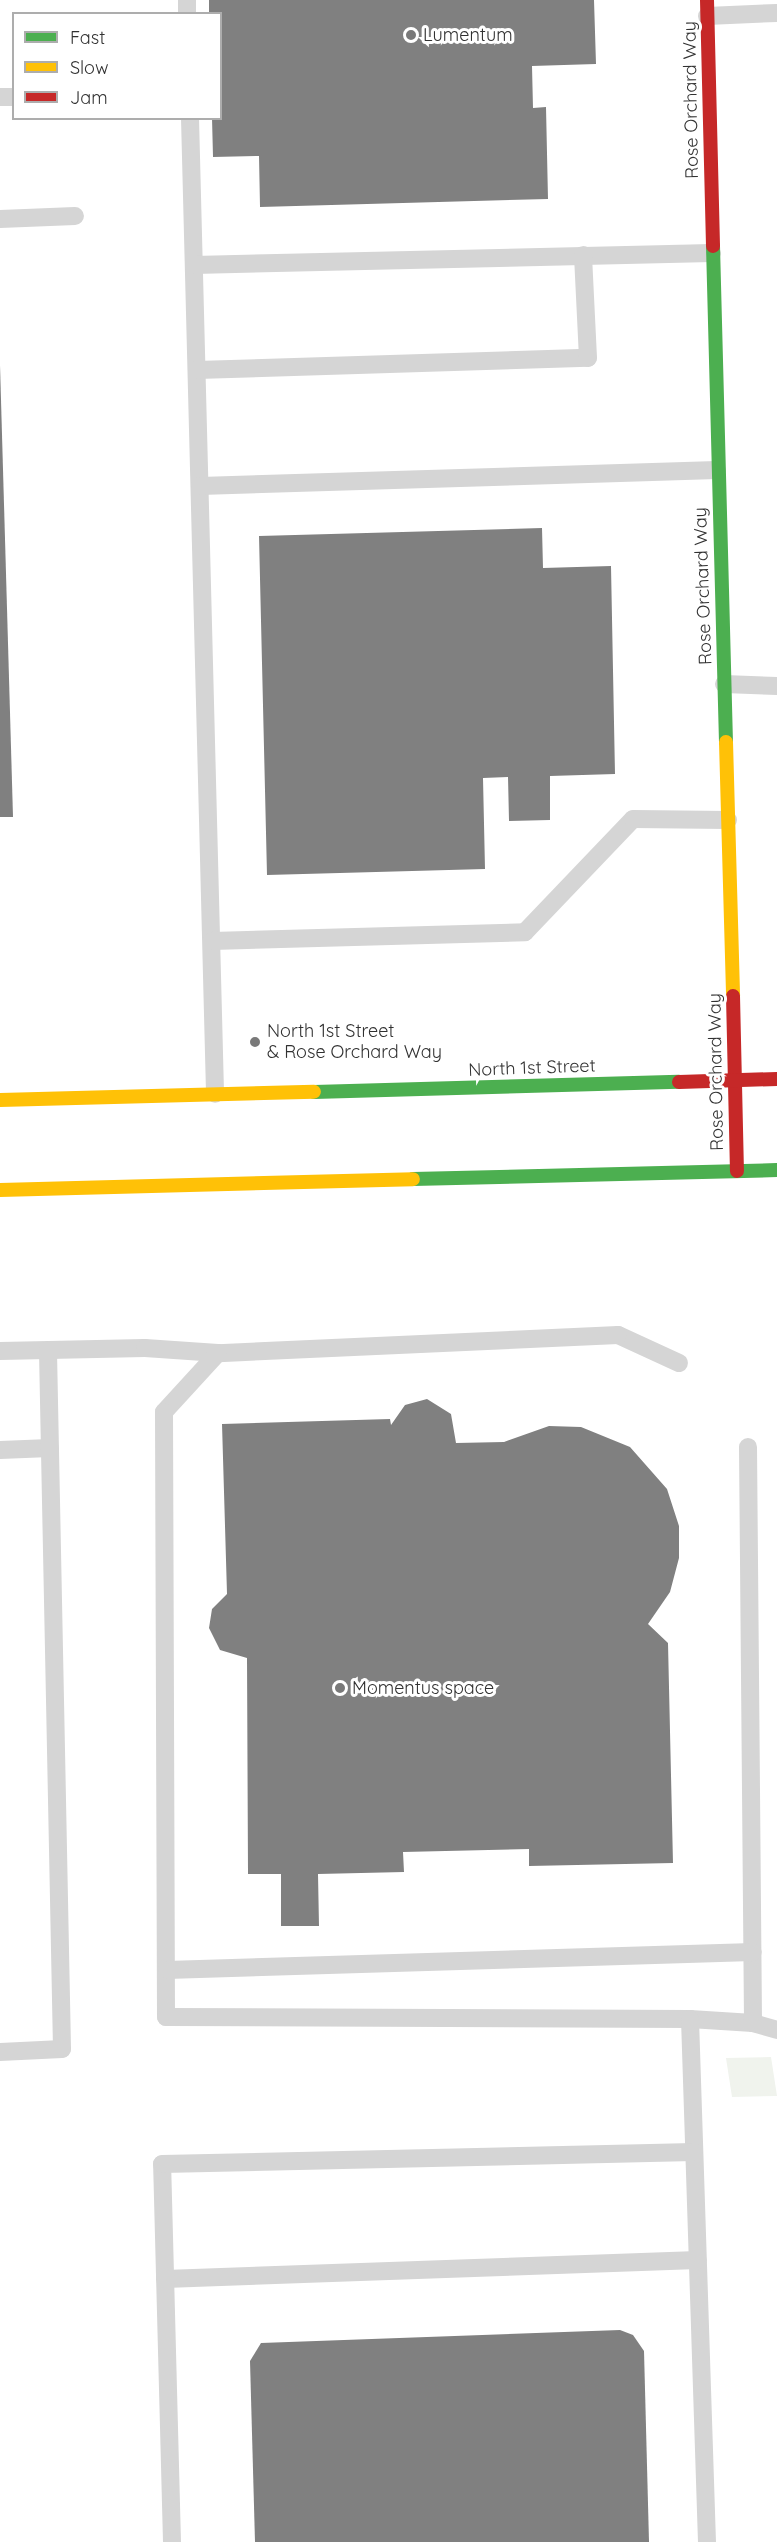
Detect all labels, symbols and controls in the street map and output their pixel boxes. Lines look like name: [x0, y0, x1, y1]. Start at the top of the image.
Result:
legend: [12, 12, 222, 120]
street label: Rose Orchard Way: [679, 21, 703, 179]
place label: Lumentum: [423, 24, 513, 46]
text: Fast: [70, 26, 105, 49]
marker: Lumentum: [404, 28, 418, 42]
text: Slow: [70, 56, 108, 79]
text: Jam: [70, 86, 108, 109]
street label: Rose Orchard Way: [689, 507, 717, 665]
street label: Rose Orchard Way: [704, 993, 728, 1151]
place label: North 1st Street & Rose Orchard Way: [267, 1021, 442, 1064]
marker: North 1st Street & Rose Orchard Way: [248, 1035, 262, 1049]
street label: North 1st Street: [468, 1055, 596, 1081]
place label: Momentus space: [352, 1677, 494, 1699]
marker: Momentus space: [333, 1681, 347, 1695]

